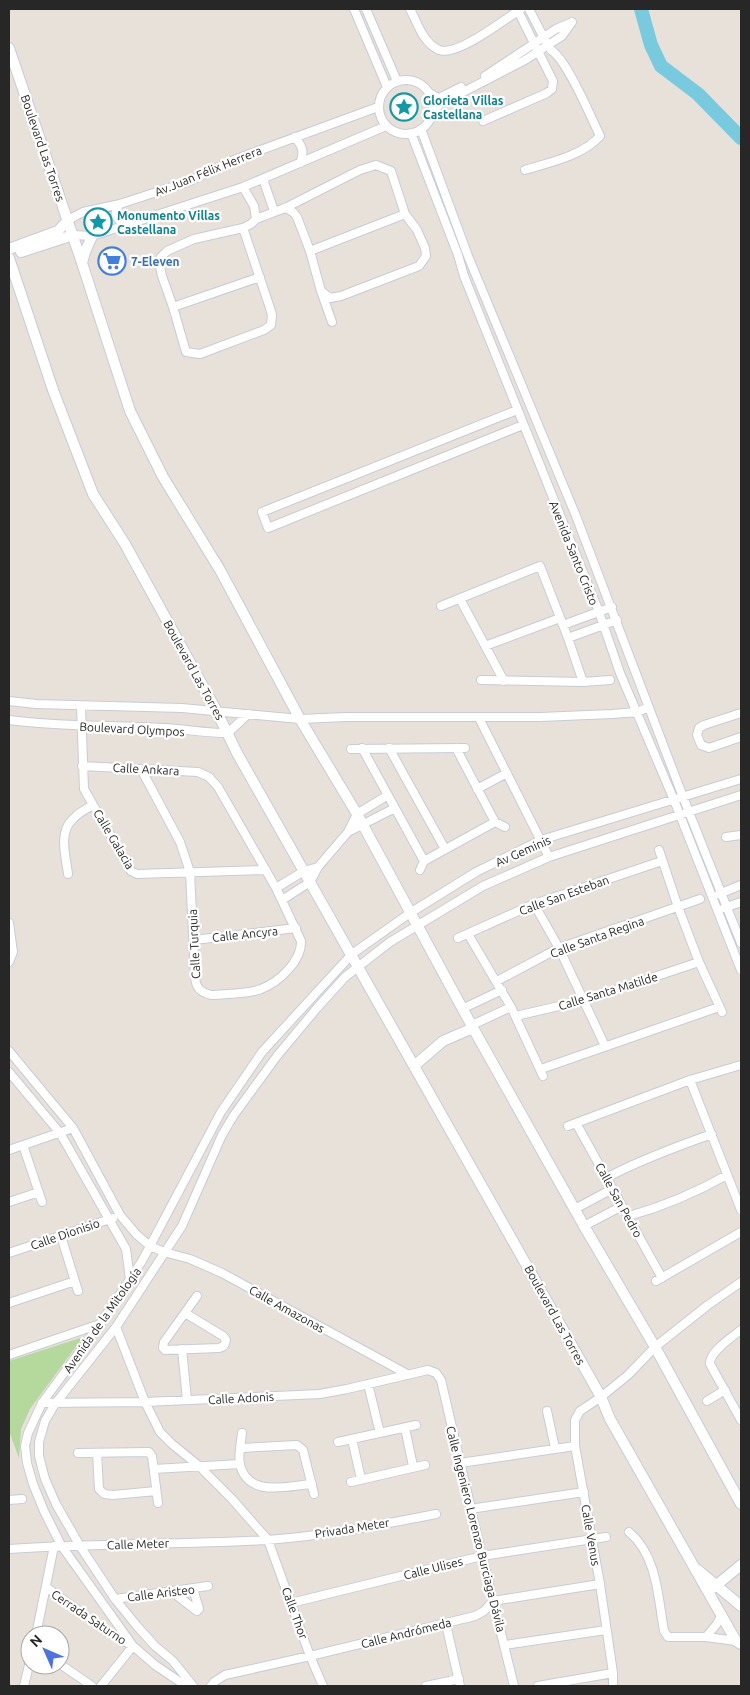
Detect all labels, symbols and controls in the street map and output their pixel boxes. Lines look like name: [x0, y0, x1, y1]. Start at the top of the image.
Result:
place icon: Glorieta Villas Castellana: [389, 92, 419, 122]
street label: Boulevard Las Torres: [19, 93, 67, 203]
place label: Glorieta Villas Castellana: [423, 94, 504, 121]
street label: Av.Juan Félix Herrera: [153, 144, 263, 198]
place icon: Monumento Villas Castellana: [83, 207, 113, 237]
place label: Monumento Villas Castellana: [117, 209, 220, 236]
supermarket icon: 7-Eleven: [97, 246, 127, 276]
place label: 7-Eleven: [131, 255, 180, 268]
street label: Avenida Santo Cristo: [547, 499, 601, 607]
street label: Boulevard Las Torres: [161, 618, 227, 722]
street label: Boulevard Olympos: [79, 720, 185, 738]
street label: Calle Ankara: [112, 761, 180, 777]
street label: Calle Galacia: [91, 807, 137, 871]
street label: Av Geminis: [493, 833, 553, 869]
street label: Calle San Esteban: [517, 873, 611, 917]
street label: Calle Turquia: [186, 909, 202, 979]
street label: Calle Santa Regina: [548, 914, 646, 960]
street label: Calle Ancyra: [211, 924, 279, 944]
street label: Calle Santa Matilde: [557, 970, 659, 1012]
street label: Calle San Pedro: [593, 1160, 645, 1240]
street label: Calle Dionisio: [29, 1216, 101, 1252]
street label: Boulevard Las Torres: [522, 1263, 588, 1367]
street label: Avenida de la Mitología: [61, 1265, 143, 1375]
street label: Calle Amazonas: [247, 1283, 327, 1335]
street label: Calle Adonis: [208, 1390, 274, 1406]
street label: Calle Ingeniero Lorenzo Burciaga Dávila: [444, 1425, 508, 1633]
street label: Calle Venus: [579, 1503, 603, 1567]
street label: Privada Meter: [314, 1516, 391, 1540]
street label: Calle Meter: [107, 1536, 170, 1552]
street label: Calle Ulises: [402, 1554, 464, 1582]
street label: Calle Aristeo: [126, 1582, 196, 1604]
street label: Calle Thor: [280, 1585, 311, 1641]
street label: Cerrada Saturno: [49, 1587, 129, 1647]
street label: Calle Andrómeda: [360, 1615, 452, 1651]
north arrow: [20, 1625, 70, 1675]
text: N: [26, 1631, 45, 1650]

